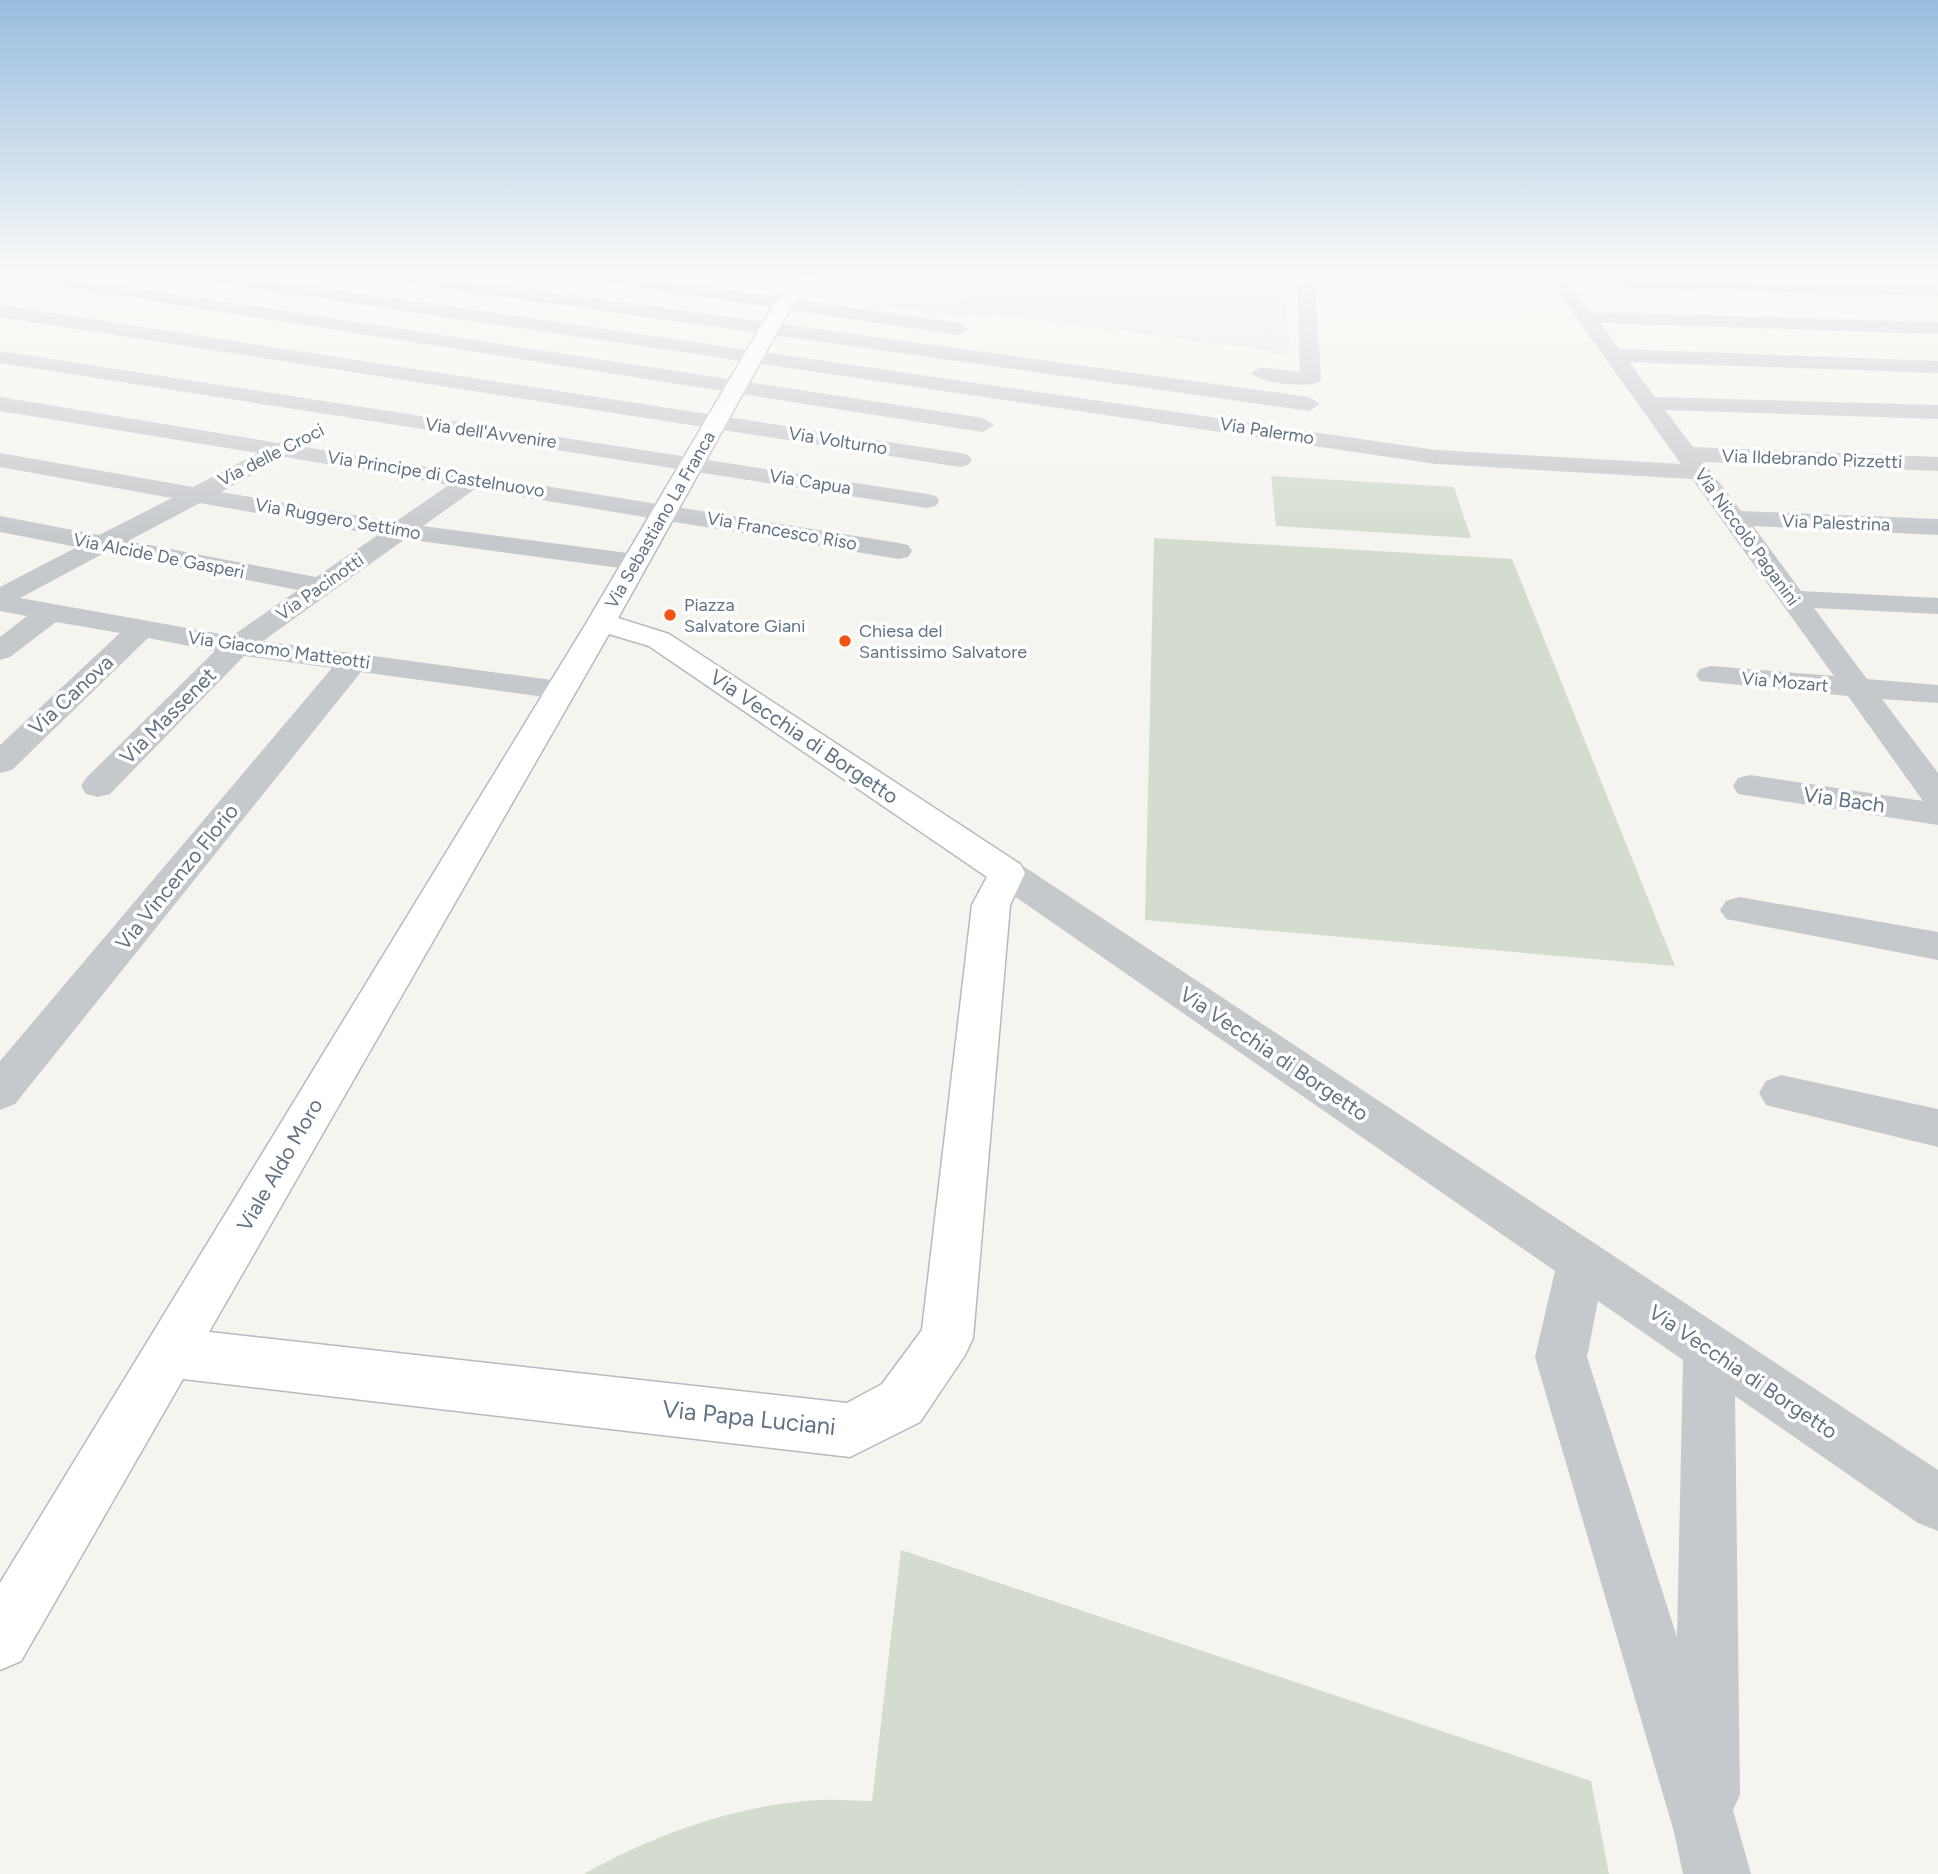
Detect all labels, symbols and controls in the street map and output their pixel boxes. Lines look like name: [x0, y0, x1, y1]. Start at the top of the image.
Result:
street label: Via dell'Avvenire: [424, 413, 558, 453]
street label: Via Palermo: [1218, 413, 1316, 449]
street label: Via delle Croci: [214, 419, 328, 491]
street label: Via Volturno: [787, 422, 889, 460]
street label: Via Sebastiano La Franca: [600, 427, 720, 613]
street label: Via Ildebrando Pizzetti: [1721, 445, 1903, 473]
street label: Via Principe di Castelnuovo: [326, 446, 546, 502]
street label: Via Niccolò Paganini: [1690, 464, 1804, 610]
street label: Via Capua: [768, 465, 852, 499]
street label: Via Ruggero Settimo: [253, 494, 423, 544]
street label: Via Francesco Riso: [705, 507, 859, 555]
street label: Via Palestrina: [1782, 510, 1890, 536]
street label: Via Alcide De Gasperi: [72, 529, 246, 583]
street label: Via Pacinotti: [272, 549, 368, 625]
place label: Piazza Salvatore Giani: [684, 594, 805, 637]
marker: Piazza Salvatore Giani: [662, 607, 678, 623]
place label: Chiesa del Santissimo Salvatore: [859, 620, 1027, 663]
street label: Via Giacomo Matteotti: [187, 626, 371, 674]
marker: Chiesa del Santissimo Salvatore: [837, 633, 853, 649]
street label: Via Canova: [23, 649, 118, 740]
street label: Via Massenet: [114, 662, 221, 769]
street label: Via Vecchia di Borgetto: [705, 664, 903, 809]
street label: Via Mozart: [1741, 667, 1829, 697]
street label: Via Bach: [1802, 781, 1886, 818]
street label: Via Vincenzo Florio: [110, 798, 243, 955]
street label: Via Vecchia di Borgetto: [1175, 981, 1373, 1126]
street label: Viale Aldo Moro: [231, 1094, 328, 1236]
street label: Via Vecchia di Borgetto: [1644, 1299, 1842, 1444]
street label: Via Papa Luciani: [661, 1394, 837, 1441]

